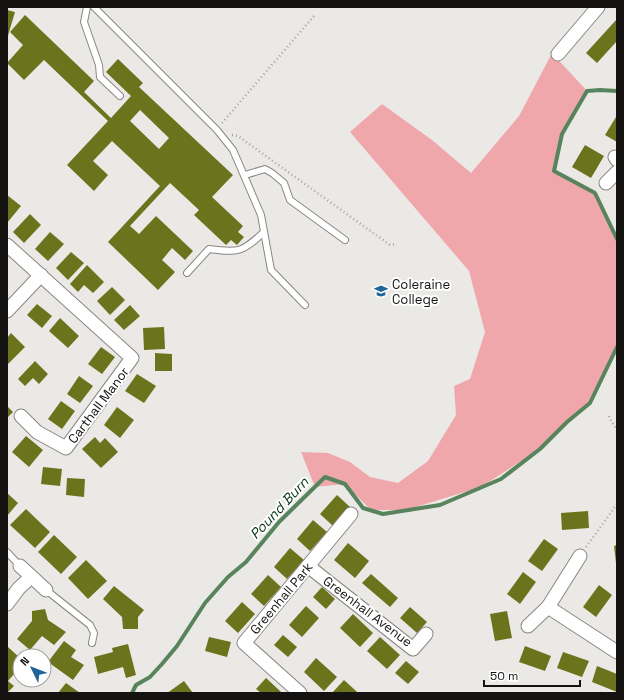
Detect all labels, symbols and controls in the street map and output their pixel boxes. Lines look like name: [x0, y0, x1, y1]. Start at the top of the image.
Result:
place label: Coleraine College: [392, 276, 450, 308]
school or university icon: Coleraine College: [373, 283, 389, 299]
street label: Carthall Manor: [64, 364, 133, 447]
water label: Pound Burn: [246, 473, 313, 543]
street label: Greenhall Park: [246, 559, 316, 638]
street label: Greenhall Avenue: [320, 572, 416, 651]
north arrow: [12, 648, 52, 688]
text: N: [17, 654, 32, 669]
scale bar: [484, 662, 580, 688]
text: 50 m: [490, 668, 518, 684]

